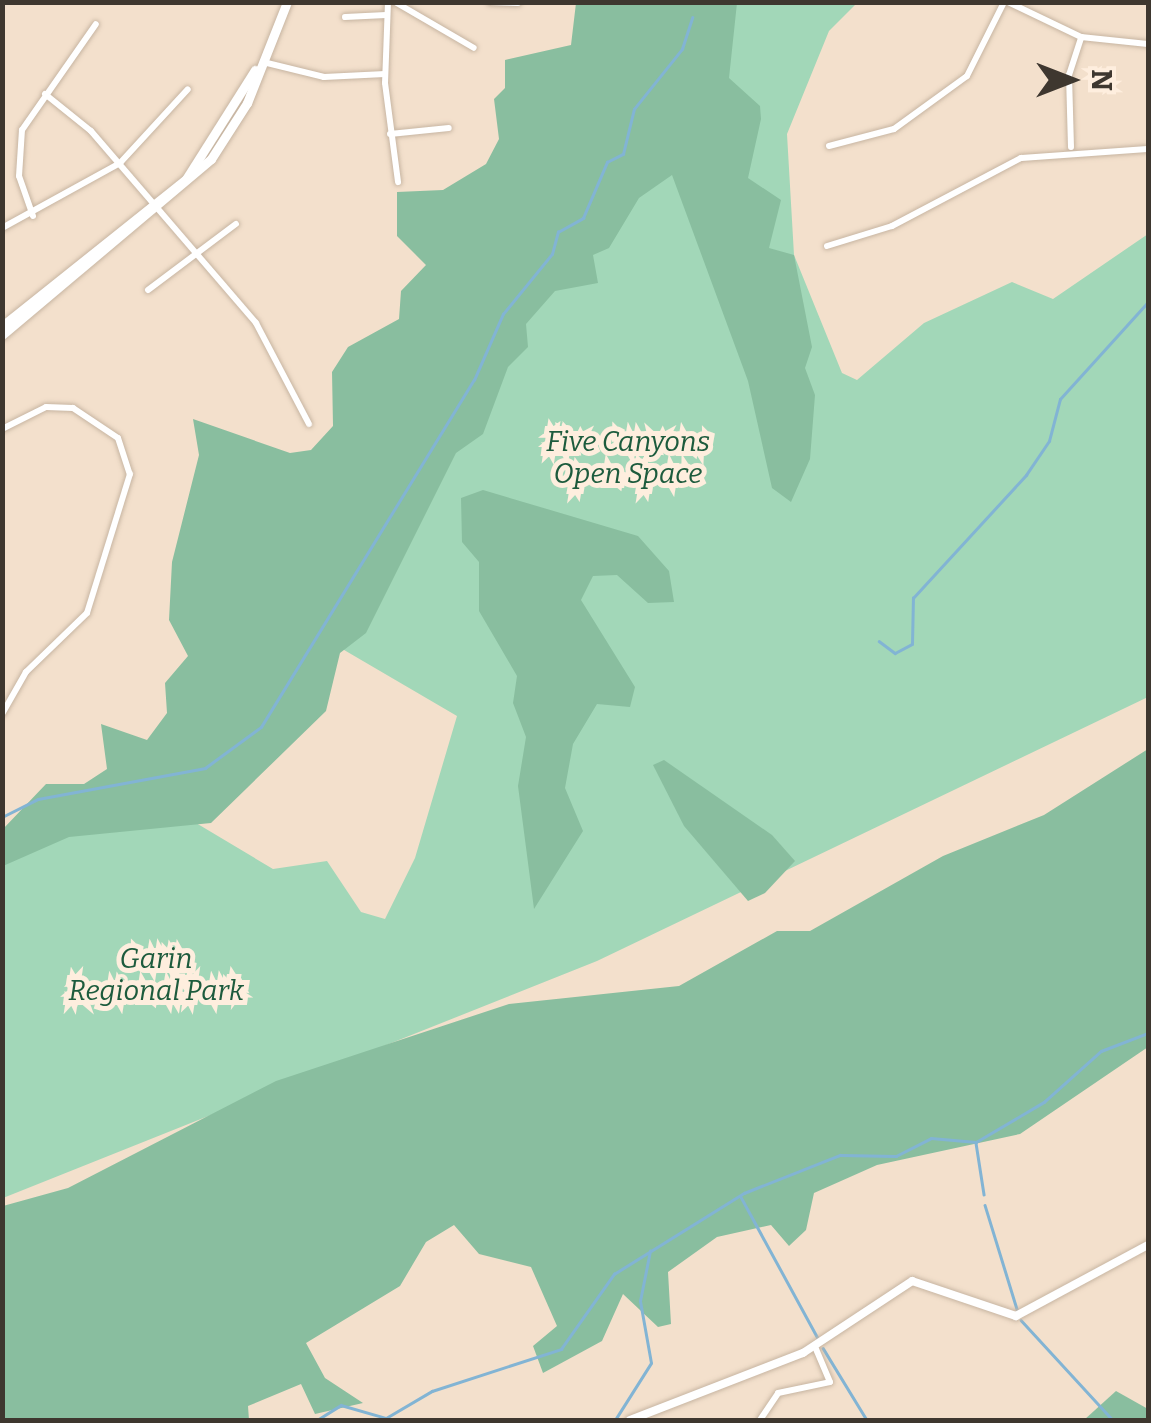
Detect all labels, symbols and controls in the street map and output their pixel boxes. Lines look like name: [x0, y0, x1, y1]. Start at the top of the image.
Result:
north arrow: [1021, 30, 1121, 130]
text: N: [1085, 69, 1118, 91]
park label: Five Canyons Open Space: [546, 425, 710, 491]
park label: Garin Regional Park: [68, 942, 244, 1008]

